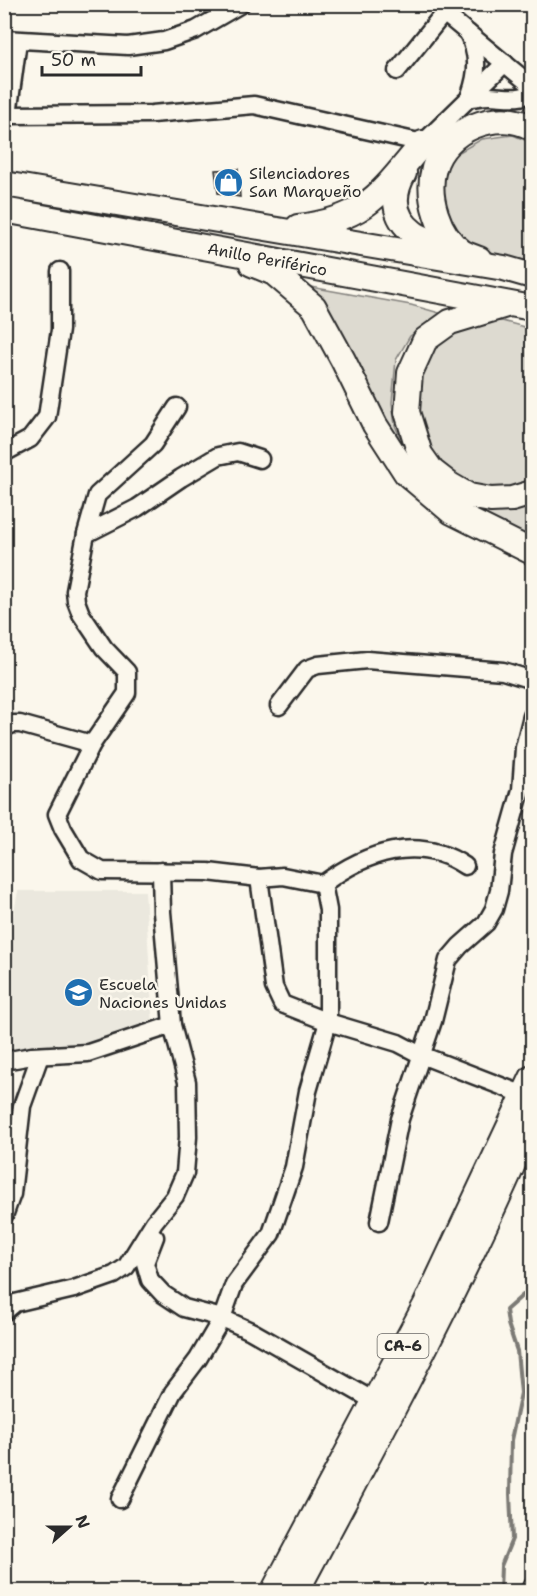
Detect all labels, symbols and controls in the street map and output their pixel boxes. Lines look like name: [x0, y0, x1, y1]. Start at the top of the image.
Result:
scale bar: [42, 39, 141, 77]
text: 50 m: [51, 48, 96, 72]
place label: Silenciadores San Marqueño: [249, 163, 361, 202]
shop icon: Silenciadores San Marqueño: [212, 166, 244, 198]
street label: Anillo Periférico: [206, 238, 329, 281]
place label: Escuela Naciones Unidas: [99, 974, 227, 1013]
school or university icon: Escuela Naciones Unidas: [62, 977, 94, 1009]
road number: CA-6: [378, 1334, 428, 1358]
north arrow: [39, 1497, 99, 1557]
text: N: [70, 1512, 95, 1531]

